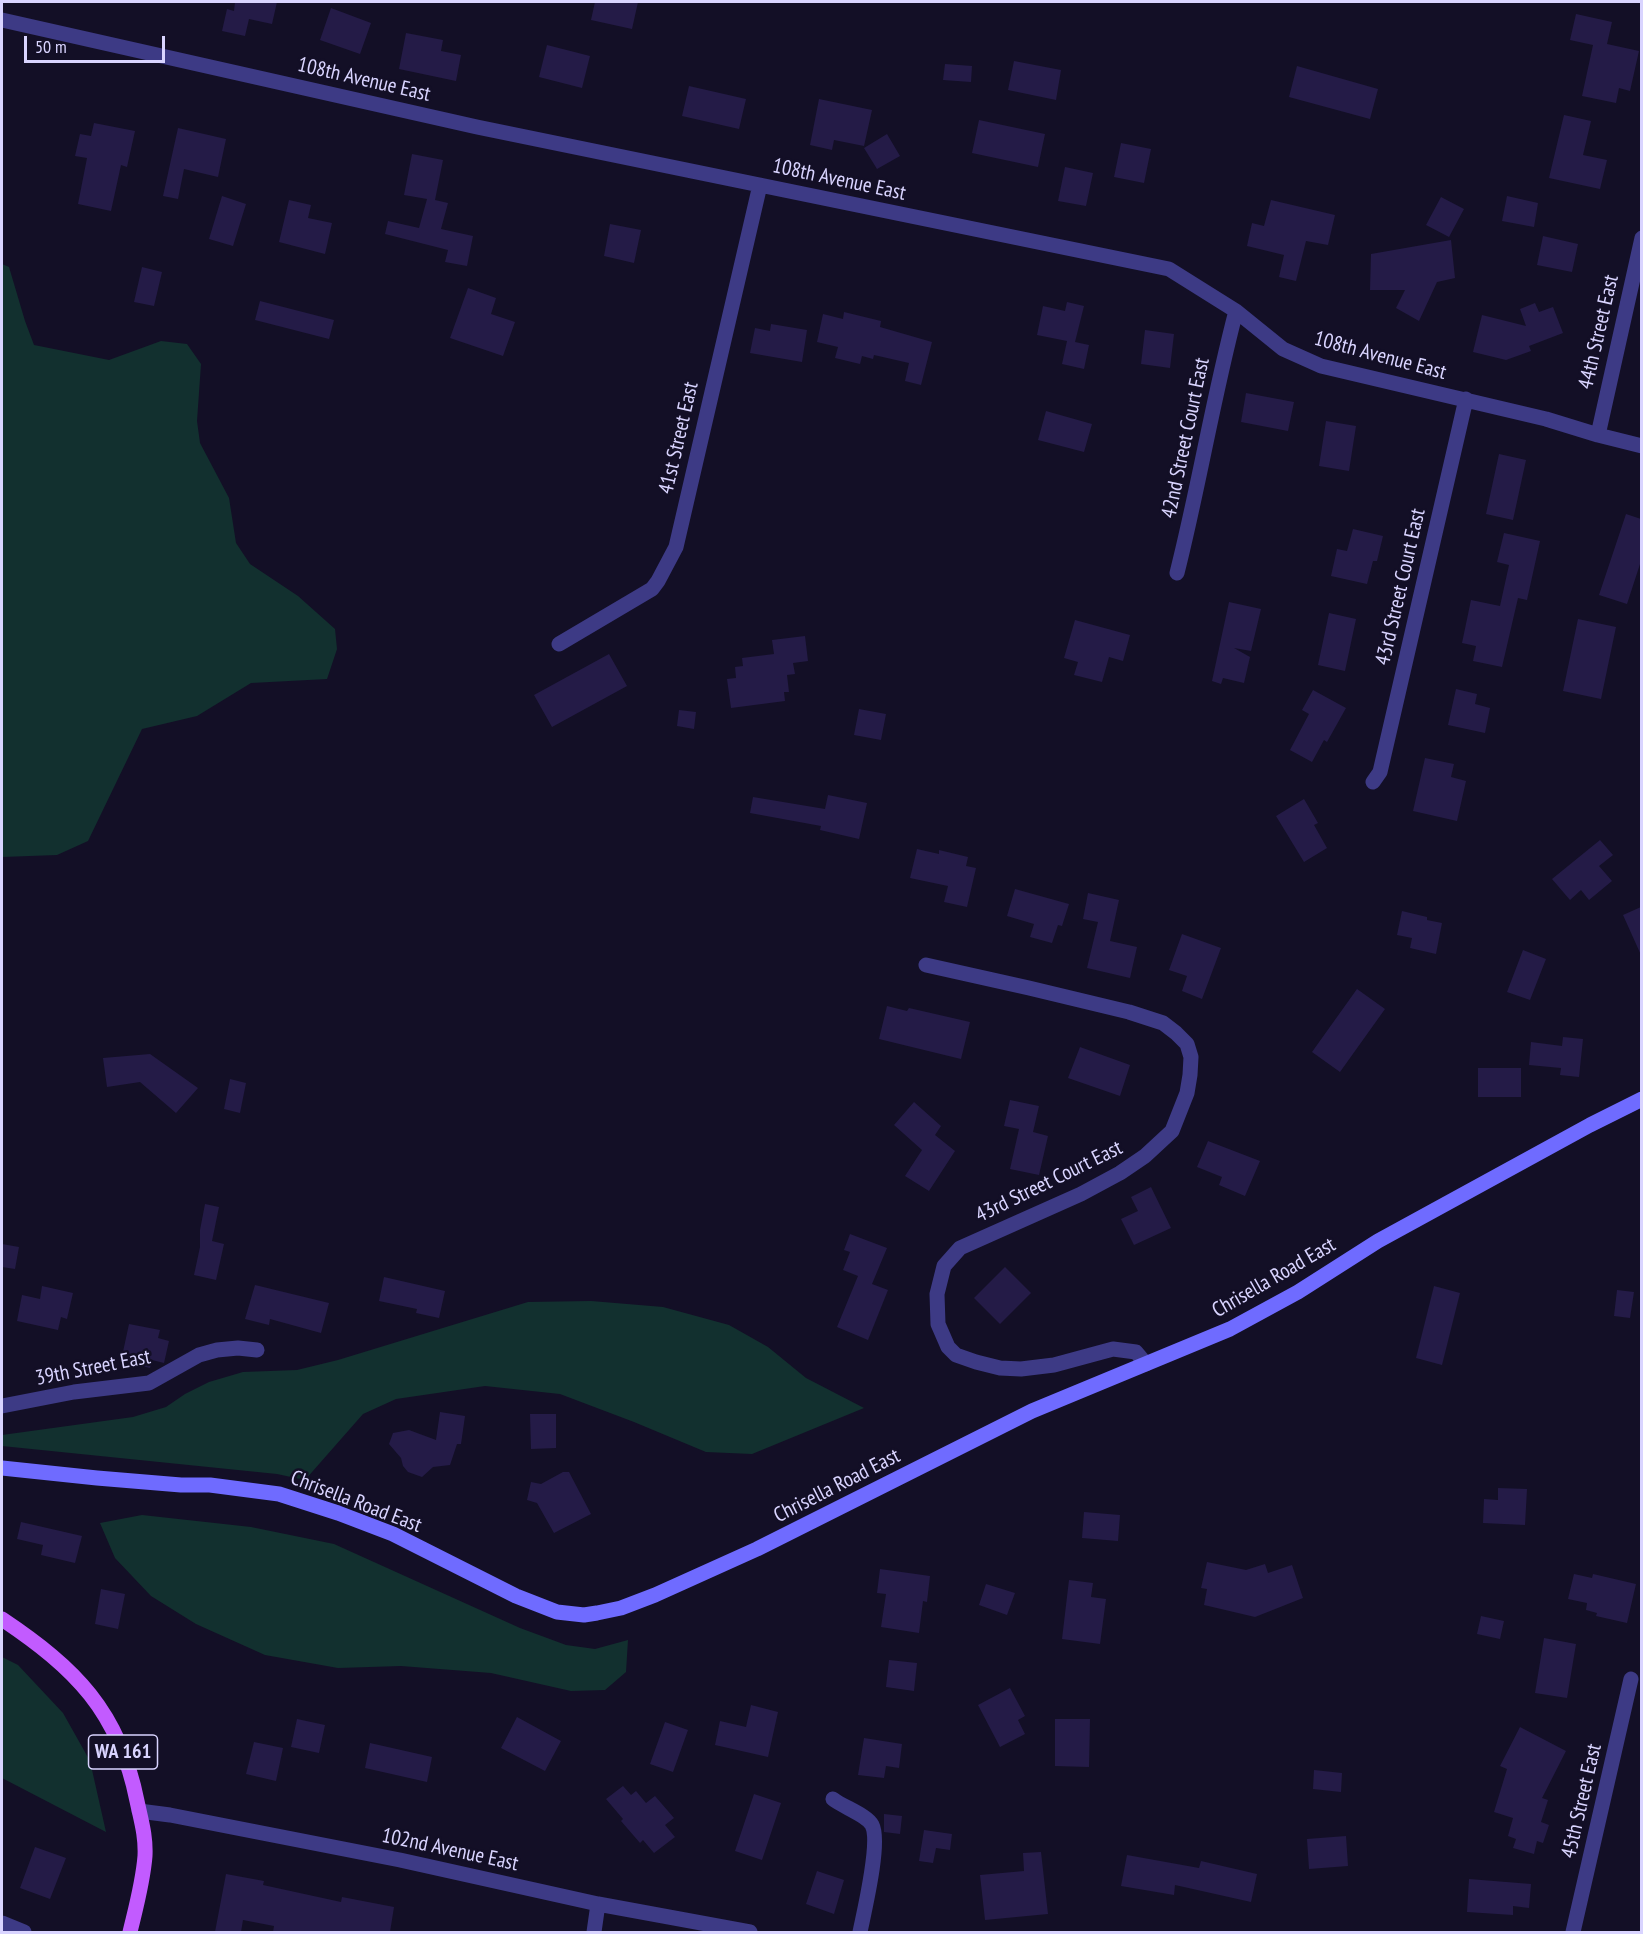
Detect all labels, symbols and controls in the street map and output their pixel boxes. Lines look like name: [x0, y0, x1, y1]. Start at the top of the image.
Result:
scale bar: [27, 24, 168, 62]
text: 50 m: [35, 35, 67, 58]
street label: 108th Avenue East: [295, 52, 433, 108]
street label: 108th Avenue East: [770, 154, 908, 206]
street label: 44th Street East: [1574, 272, 1624, 392]
street label: 108th Avenue East: [1311, 326, 1449, 386]
street label: 42nd Street Court East: [1157, 355, 1215, 521]
street label: 41st Street East: [654, 379, 704, 497]
street label: 43rd Street Court East: [1371, 506, 1431, 668]
street label: 43rd Street Court East: [972, 1136, 1126, 1228]
street label: Chrisella Road East: [1208, 1233, 1340, 1323]
street label: 39th Street East: [33, 1345, 153, 1391]
street label: Chrisella Road East: [770, 1443, 904, 1529]
street label: Chrisella Road East: [287, 1465, 425, 1539]
road number: WA 161: [88, 1735, 158, 1769]
street label: 45th Street East: [1557, 1741, 1607, 1861]
street label: 102nd Avenue East: [379, 1823, 521, 1877]

